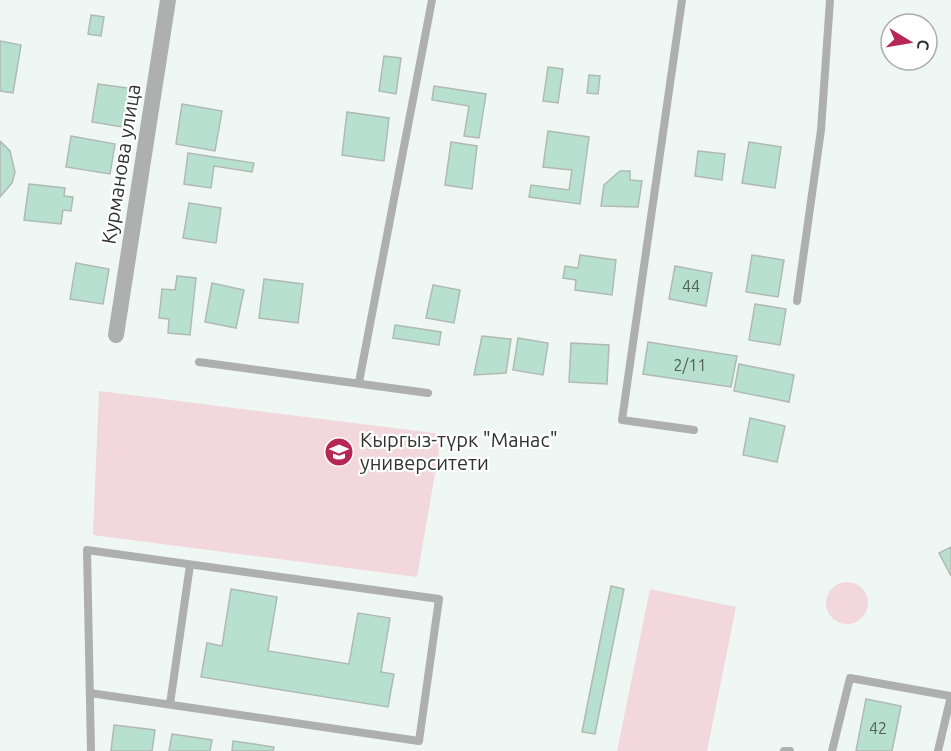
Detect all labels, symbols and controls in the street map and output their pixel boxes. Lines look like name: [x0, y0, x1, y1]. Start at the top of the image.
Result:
north arrow: [879, 12, 939, 72]
text: С: [914, 38, 934, 52]
street label: Курманова улица: [97, 82, 145, 246]
house number: 44: [682, 277, 700, 295]
house number: 2/11: [674, 356, 706, 374]
place label: Кыргыз-түрк "Манас" университети: [360, 428, 558, 474]
school or university icon: Кыргыз-түрк "Манас" университети: [323, 436, 355, 468]
house number: 42: [869, 719, 887, 737]

